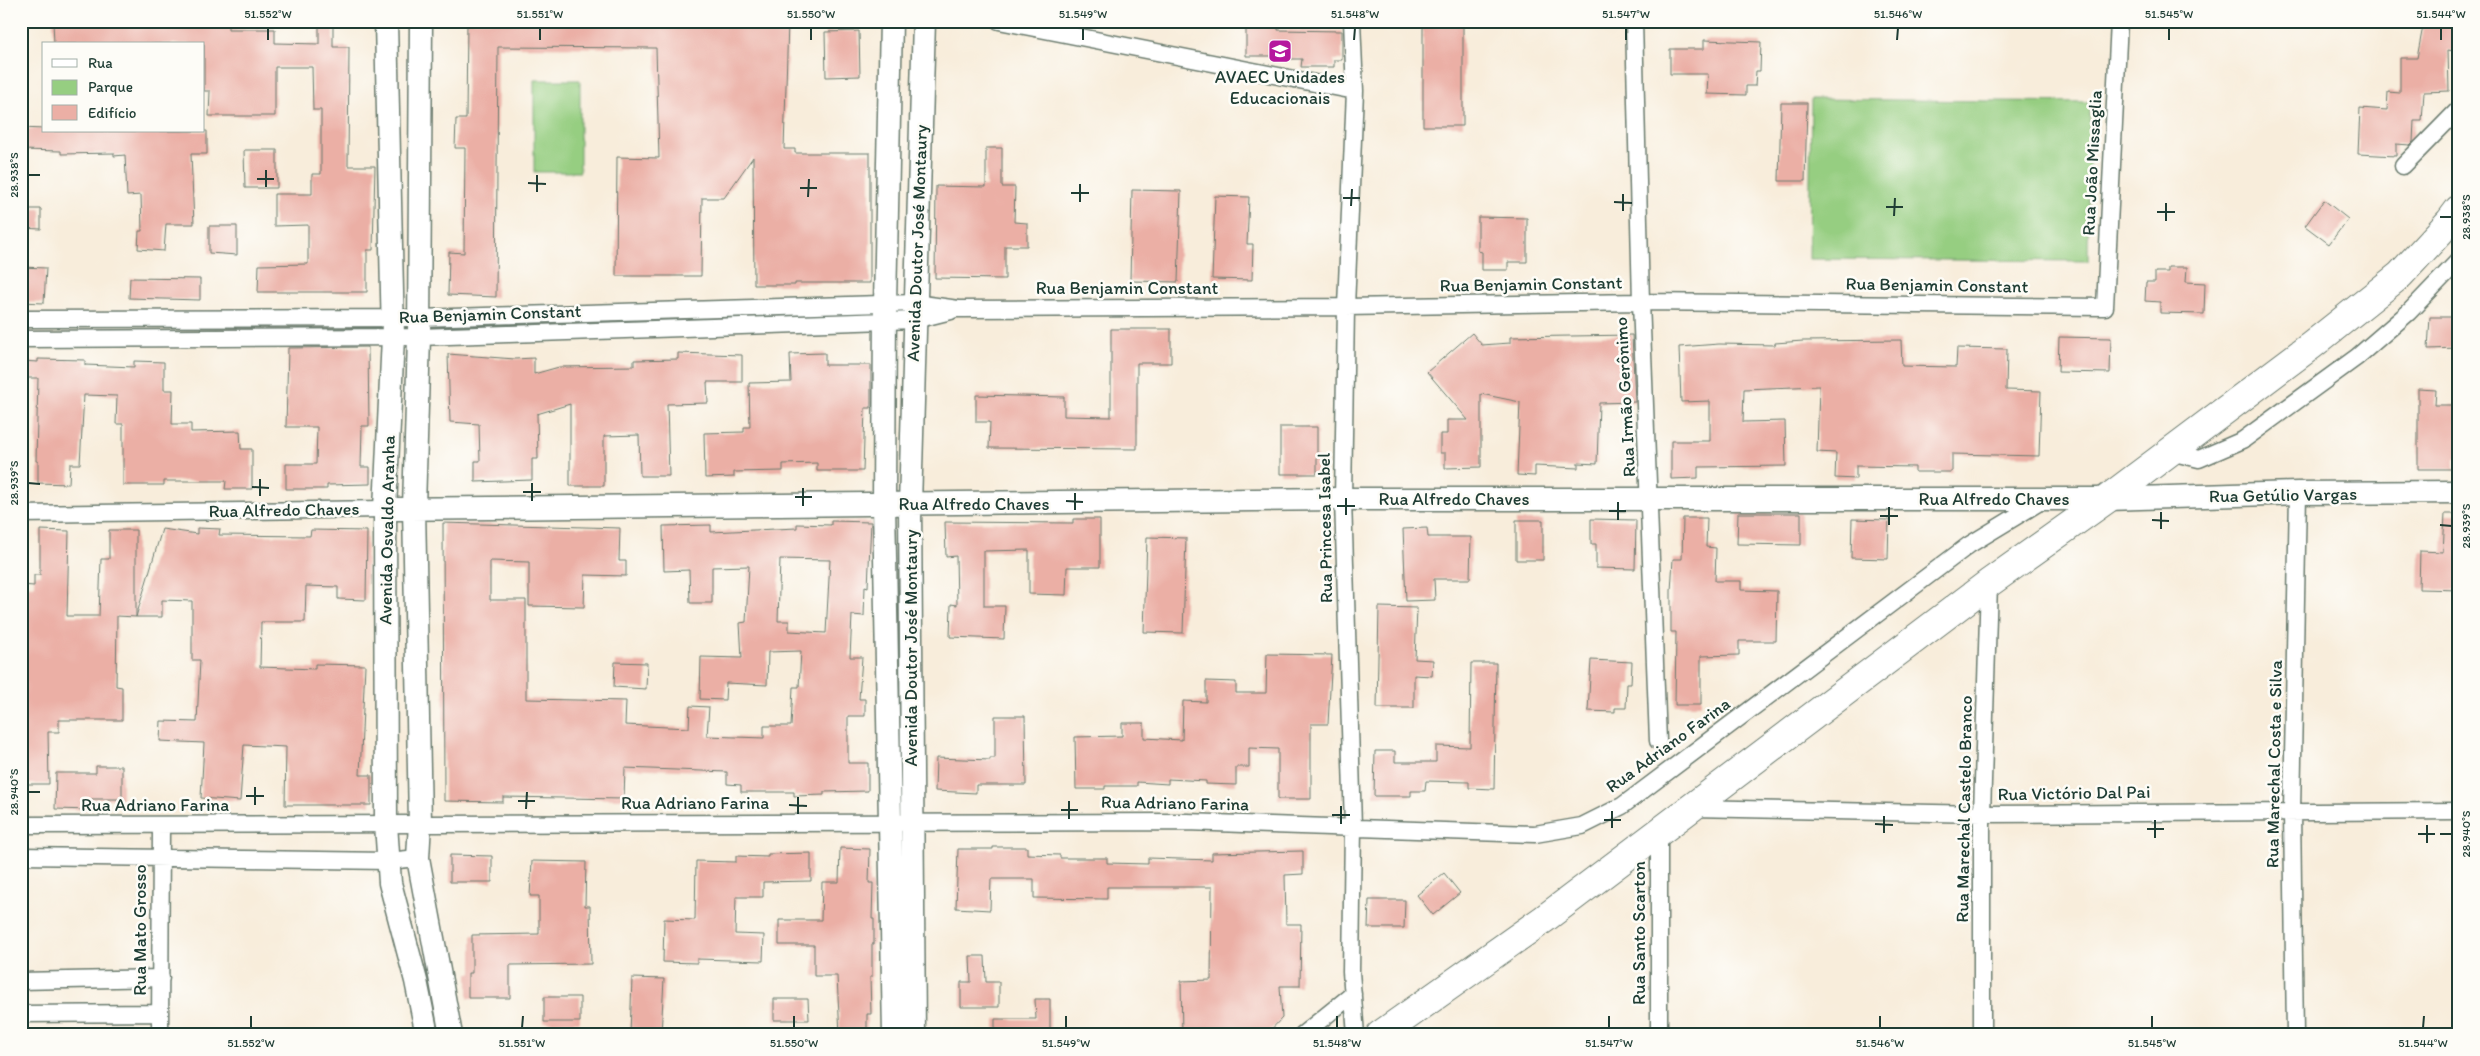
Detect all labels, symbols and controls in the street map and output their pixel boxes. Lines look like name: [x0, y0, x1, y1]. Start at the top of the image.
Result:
text: 51.552°W: [244, 7, 292, 21]
text: 51.551°W: [517, 7, 563, 21]
text: 51.550°W: [787, 7, 835, 21]
text: 51.549°W: [1059, 7, 1107, 21]
text: 51.548°W: [1331, 7, 1379, 21]
text: 51.547°W: [1602, 7, 1650, 21]
text: 51.546°W: [1874, 7, 1922, 21]
text: 51.545°W: [2145, 7, 2193, 21]
text: 51.544°W: [2416, 7, 2466, 21]
school or university icon: AVAEC Unidades Educacionais: [1267, 38, 1293, 64]
legend: [42, 42, 205, 132]
text: Rua: [88, 54, 113, 72]
place label: AVAEC Unidades Educacionais: [1215, 66, 1345, 109]
text: Parque: [88, 78, 133, 96]
street label: Rua João Missaglia: [2077, 90, 2107, 236]
text: Edifício: [88, 104, 136, 122]
street label: Avenida Doutor José Montaury: [902, 124, 932, 362]
text: 28.938°S: [7, 152, 21, 198]
text: 28.938°S: [2459, 194, 2473, 240]
street label: Rua Benjamin Constant: [1439, 271, 1623, 297]
street label: Rua Benjamin Constant: [1845, 272, 2029, 298]
street label: Rua Benjamin Constant: [1036, 277, 1219, 299]
street label: Rua Benjamin Constant: [398, 300, 582, 328]
street label: Rua Irmão Gerônimo: [1610, 316, 1640, 478]
street label: Avenida Osvaldo Aranha: [374, 434, 400, 625]
street label: Rua Princesa Isabel: [1313, 453, 1337, 603]
text: 28.939°S: [7, 460, 21, 506]
street label: Rua Getúlio Vargas: [2209, 483, 2357, 507]
street label: Rua Alfredo Chaves: [1379, 488, 1529, 510]
street label: Rua Alfredo Chaves: [1919, 488, 2069, 510]
street label: Rua Alfredo Chaves: [899, 493, 1049, 515]
street label: Rua Alfredo Chaves: [208, 498, 360, 522]
text: 28.939°S: [2459, 503, 2473, 549]
street label: Avenida Doutor José Montaury: [900, 529, 922, 767]
street label: Rua Marechal Costa e Silva: [2261, 659, 2287, 868]
street label: Rua Adriano Farina: [1602, 692, 1734, 797]
street label: Rua Marechal Castelo Branco: [1951, 695, 1977, 923]
text: 28.940°S: [7, 768, 21, 816]
street label: Rua Victório Dal Pai: [1997, 781, 2151, 805]
street label: Rua Adriano Farina: [1101, 791, 1249, 815]
street label: Rua Adriano Farina: [621, 792, 769, 814]
street label: Rua Adriano Farina: [81, 794, 229, 816]
text: 28.940°S: [2459, 810, 2473, 858]
street label: Rua Santo Scarton: [1628, 861, 1650, 1005]
street label: Rua Mato Grosso: [129, 864, 151, 996]
text: 51.552°W: [227, 1036, 275, 1050]
text: 51.551°W: [499, 1036, 545, 1050]
text: 51.550°W: [770, 1036, 818, 1050]
text: 51.549°W: [1042, 1036, 1090, 1050]
text: 51.548°W: [1313, 1036, 1361, 1050]
text: 51.547°W: [1585, 1036, 1633, 1050]
text: 51.546°W: [1856, 1036, 1904, 1050]
text: 51.545°W: [2128, 1036, 2176, 1050]
text: 51.544°W: [2398, 1036, 2448, 1050]

